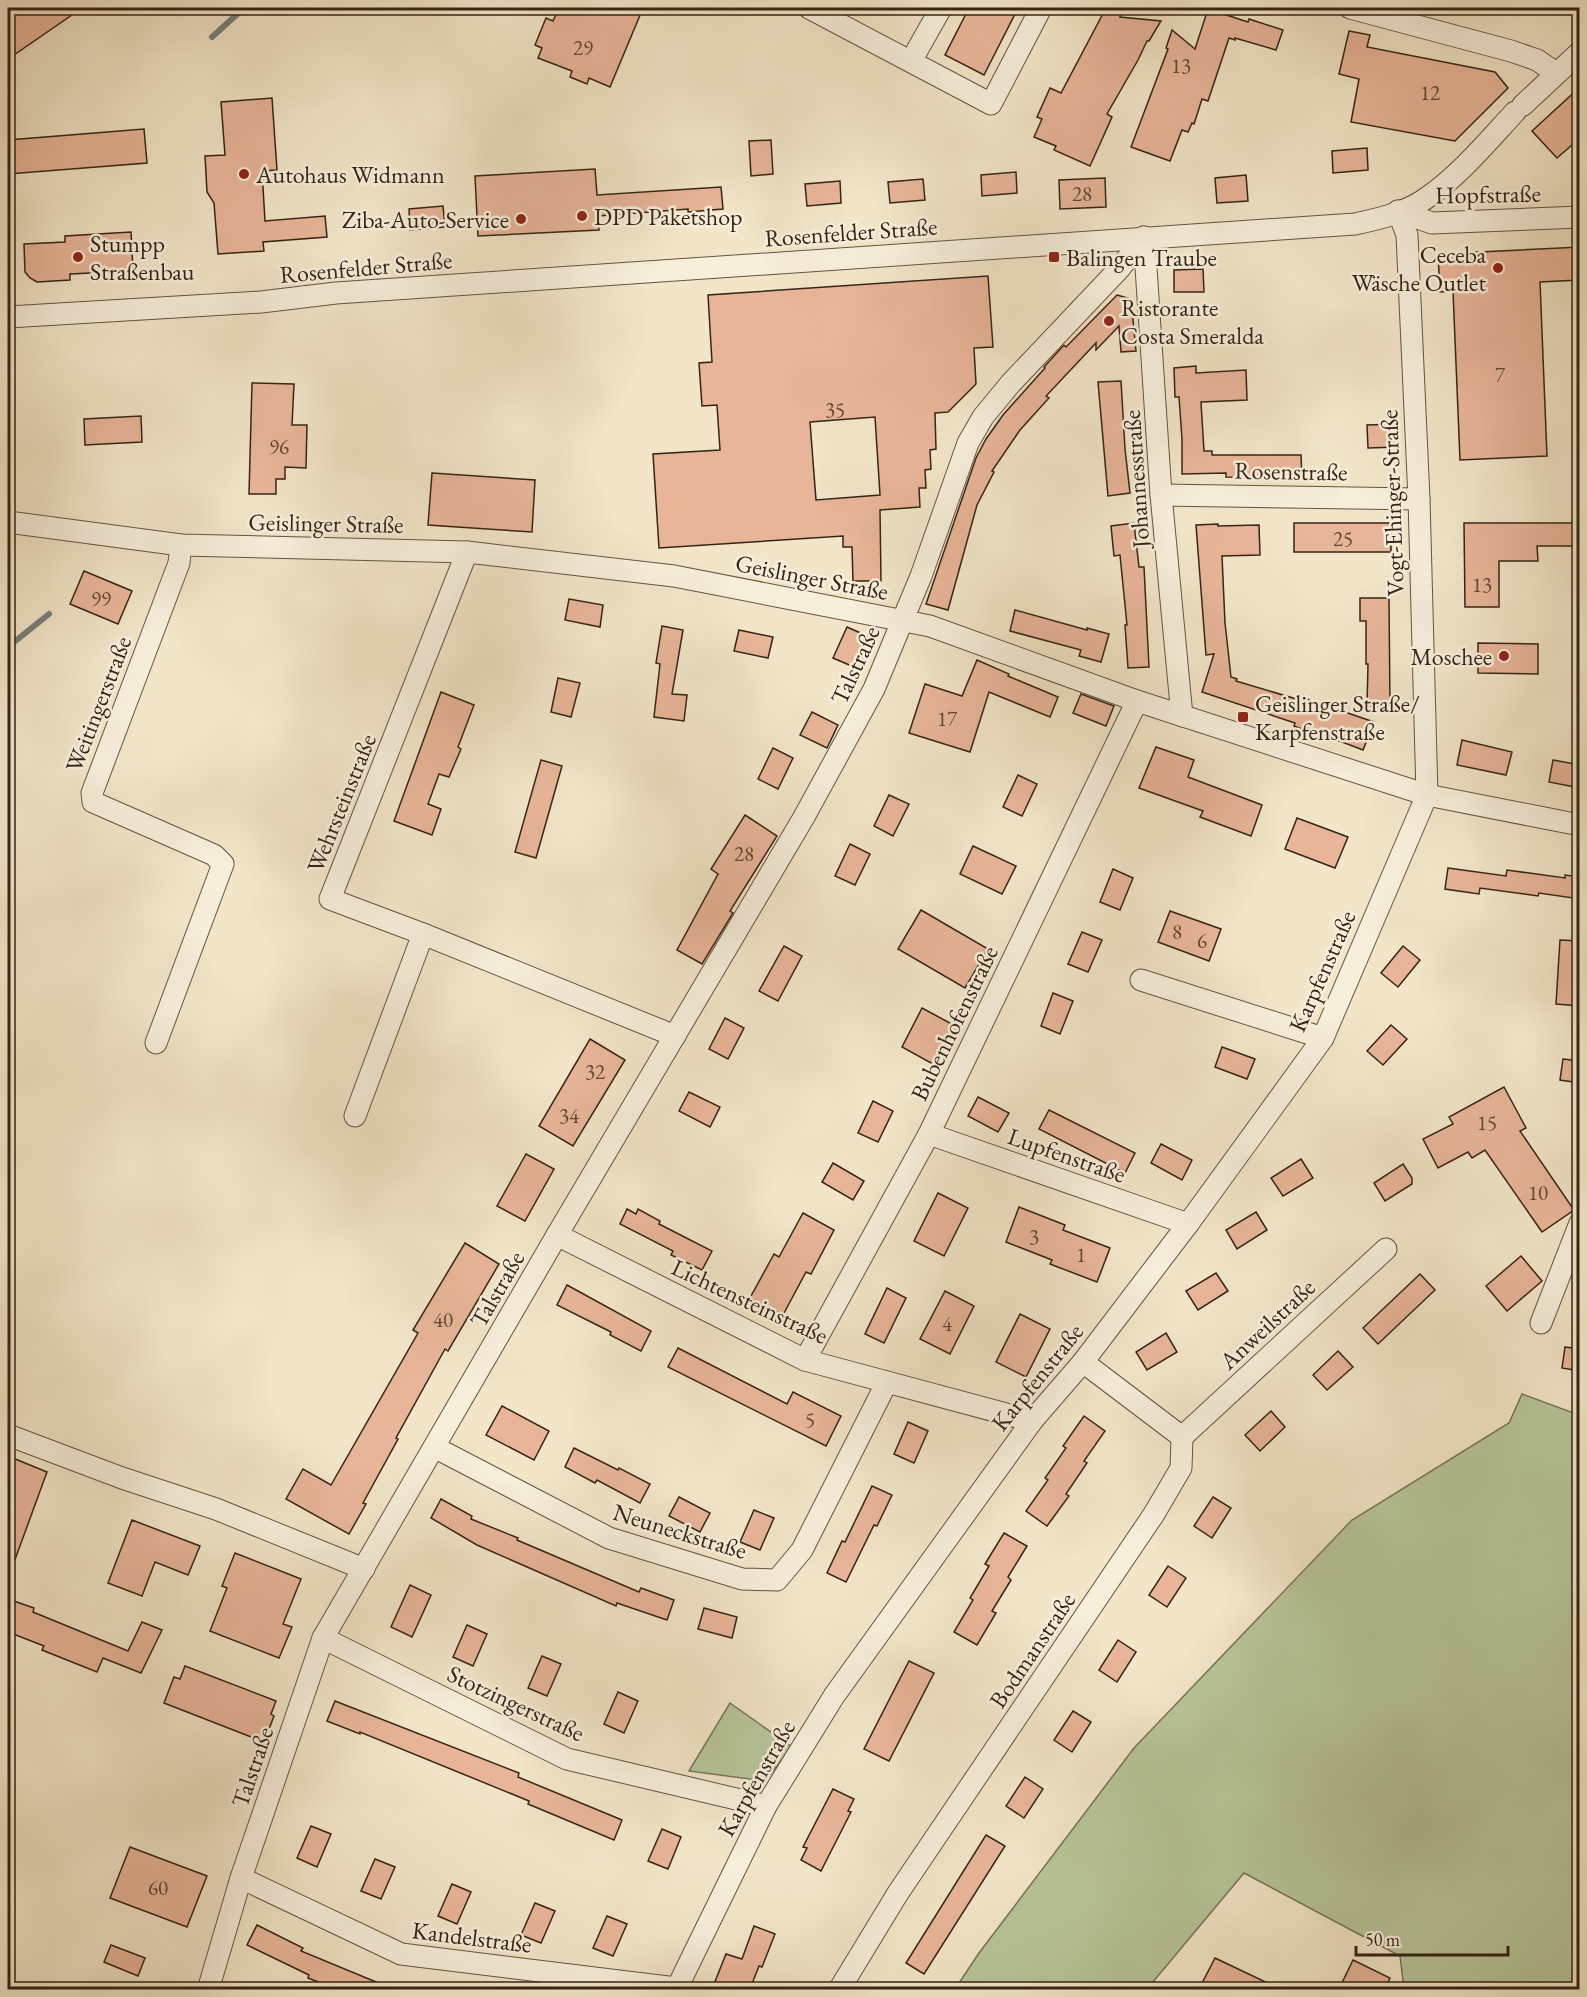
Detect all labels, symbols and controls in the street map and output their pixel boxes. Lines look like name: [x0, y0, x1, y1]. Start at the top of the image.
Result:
house number: 29: [573, 34, 593, 61]
house number: 13: [1171, 52, 1191, 79]
house number: 12: [1420, 79, 1440, 106]
place label: Autohaus Widmann: [255, 159, 445, 190]
marker: Autohaus Widmann: [237, 167, 251, 181]
street label: Hopfstraße: [1435, 178, 1541, 210]
house number: 28: [1072, 180, 1092, 207]
place label: DPD Paketshop: [594, 201, 742, 232]
place label: Ziba-Auto-Service: [342, 204, 509, 235]
marker: DPD Paketshop: [575, 209, 589, 223]
street label: Rosenfelder Straße: [764, 211, 938, 253]
marker: Ziba-Auto-Service: [514, 212, 528, 226]
place label: Stumpp Straßenbau: [90, 228, 195, 287]
place label: Ceceba Wäsche Outlet: [1352, 239, 1486, 298]
place label: Balingen Traube: [1066, 242, 1217, 273]
street label: Rosenfelder Straße: [278, 244, 454, 290]
marker: Stumpp Straßenbau: [71, 250, 85, 264]
marker: Balingen Traube: [1047, 250, 1061, 264]
marker: Ceceba Wäsche Outlet: [1491, 261, 1505, 275]
place label: Ristorante Costa Smeralda: [1121, 292, 1264, 351]
marker: Ristorante Costa Smeralda: [1102, 314, 1116, 328]
house number: 7: [1495, 361, 1506, 388]
house number: 35: [825, 396, 845, 423]
street label: Johannesstraße: [1116, 409, 1156, 551]
street label: Vogt-Ehinger-Straße: [1373, 409, 1411, 597]
house number: 96: [269, 433, 289, 460]
street label: Rosenstraße: [1234, 455, 1348, 487]
street label: Geislinger Straße: [248, 506, 404, 540]
house number: 25: [1333, 525, 1353, 552]
street label: Geislinger Straße: [733, 547, 891, 607]
house number: 13: [1472, 571, 1492, 598]
house number: 99: [91, 585, 111, 612]
street label: Talstraße: [823, 621, 887, 709]
street label: Weitingerstraße: [58, 632, 138, 776]
place label: Moschee: [1411, 641, 1492, 672]
marker: Moschee: [1497, 649, 1511, 663]
place label: Geislinger Straße/ Karpfenstraße: [1255, 688, 1420, 747]
house number: 17: [937, 705, 958, 732]
marker: Geislinger Straße/ Karpfenstraße: [1236, 710, 1250, 724]
street label: Wehrsteinstraße: [299, 729, 383, 877]
house number: 28: [734, 840, 754, 867]
street label: Karpfenstraße: [1281, 905, 1363, 1037]
house number: 8: [1172, 918, 1182, 945]
house number: 6: [1197, 927, 1207, 954]
street label: Bubenhofenstraße: [903, 940, 1005, 1106]
house number: 32: [585, 1058, 605, 1085]
house number: 34: [559, 1102, 580, 1129]
house number: 15: [1477, 1109, 1497, 1136]
street label: Lupfenstraße: [1004, 1120, 1130, 1190]
house number: 10: [1528, 1179, 1548, 1206]
house number: 3: [1029, 1223, 1039, 1250]
house number: 1: [1076, 1241, 1086, 1268]
street label: Talstraße: [463, 1245, 531, 1333]
street label: Lichtensteinstraße: [667, 1251, 833, 1351]
street label: Anweilstraße: [1212, 1272, 1321, 1377]
house number: 40: [433, 1306, 453, 1333]
house number: 4: [942, 1310, 953, 1337]
street label: Karpfenstraße: [984, 1317, 1090, 1437]
house number: 5: [805, 1406, 815, 1433]
street label: Neuneckstraße: [609, 1496, 751, 1566]
street label: Bodmanstraße: [982, 1586, 1082, 1714]
street label: Stotzingerstraße: [442, 1658, 590, 1748]
street label: Karpfenstraße: [710, 1714, 802, 1842]
street label: Talstraße: [224, 1723, 280, 1811]
house number: 60: [148, 1874, 168, 1901]
street label: Kandelstraße: [410, 1914, 534, 1960]
scale bar: [1356, 1919, 1508, 1957]
text: 50 m: [1365, 1928, 1400, 1951]

